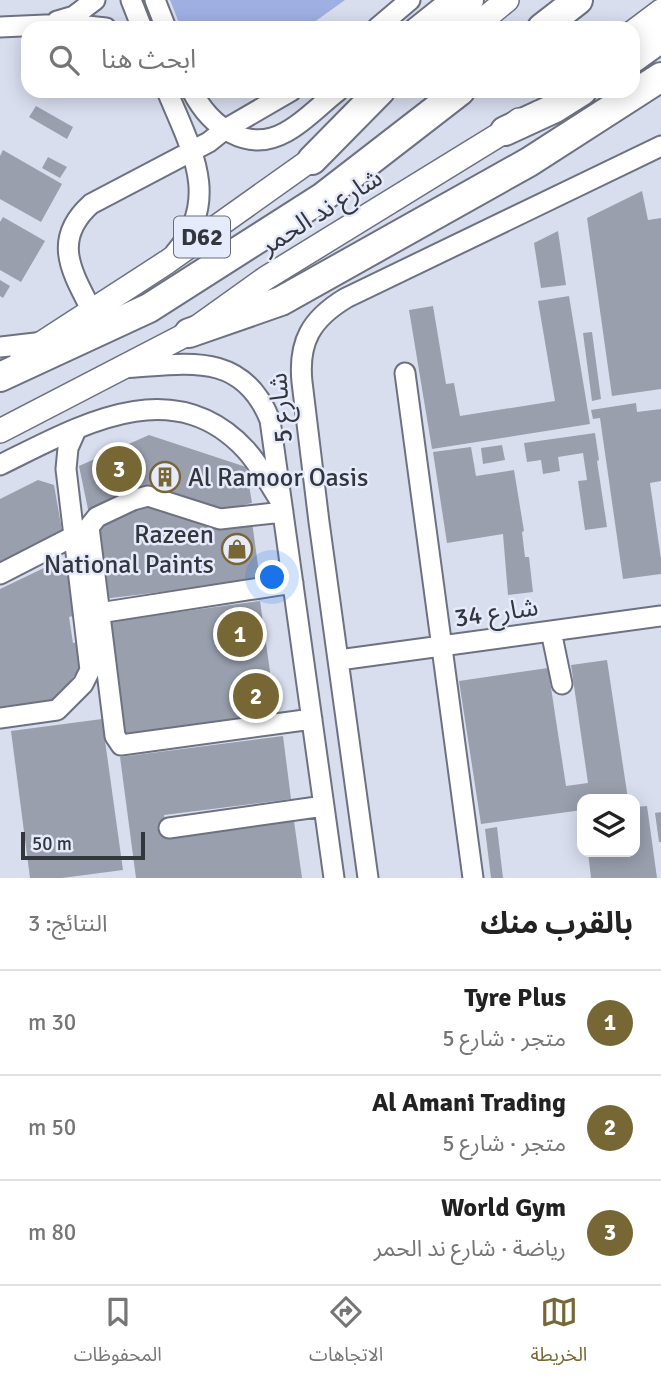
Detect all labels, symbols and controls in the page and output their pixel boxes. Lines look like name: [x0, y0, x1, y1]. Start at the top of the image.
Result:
search box: [21, 21, 640, 98]
icon: search: [45, 41, 83, 79]
text: ابحث هنا: [101, 44, 196, 76]
street label: شارع ند الحمر: [254, 162, 389, 264]
road number: D62: [174, 216, 230, 258]
street label: شارع 5: [262, 371, 302, 444]
pin: 3: [96, 443, 142, 495]
building icon: Al Ramoor Oasis: [148, 460, 182, 494]
place label: Al Ramoor Oasis: [188, 462, 368, 494]
place label: Razeen National Paints: [44, 519, 214, 581]
shop icon: Razeen National Paints: [220, 532, 254, 566]
your location: [255, 560, 289, 594]
street label: شارع 34: [452, 591, 540, 637]
pin: 1: [217, 608, 263, 660]
pin: 2: [233, 670, 279, 722]
map controls: [577, 794, 640, 857]
button: layers: [577, 794, 640, 857]
scale bar: [21, 829, 145, 861]
text: 50 m: [32, 832, 72, 856]
text: بالقرب منك: [480, 905, 633, 942]
text: النتائج: 3: [28, 909, 107, 938]
text: Tyre Plus: [464, 982, 566, 1014]
text: 30 m: [28, 1008, 76, 1037]
text: 1: [604, 1008, 616, 1037]
text: متجر · شارع 5: [442, 1024, 566, 1053]
text: Al Amani Trading: [372, 1087, 566, 1119]
text: 50 m: [28, 1113, 76, 1142]
text: 2: [604, 1113, 616, 1142]
text: متجر · شارع 5: [442, 1129, 566, 1158]
text: World Gym: [441, 1192, 566, 1224]
text: 80 m: [28, 1218, 76, 1247]
text: 3: [604, 1218, 616, 1247]
text: رياضة · شارع ند الحمر: [374, 1234, 566, 1263]
tab: المحفوظات: [74, 1293, 162, 1375]
tab: الاتجاهات: [309, 1293, 383, 1375]
tab: الخريطة: [530, 1293, 587, 1375]

